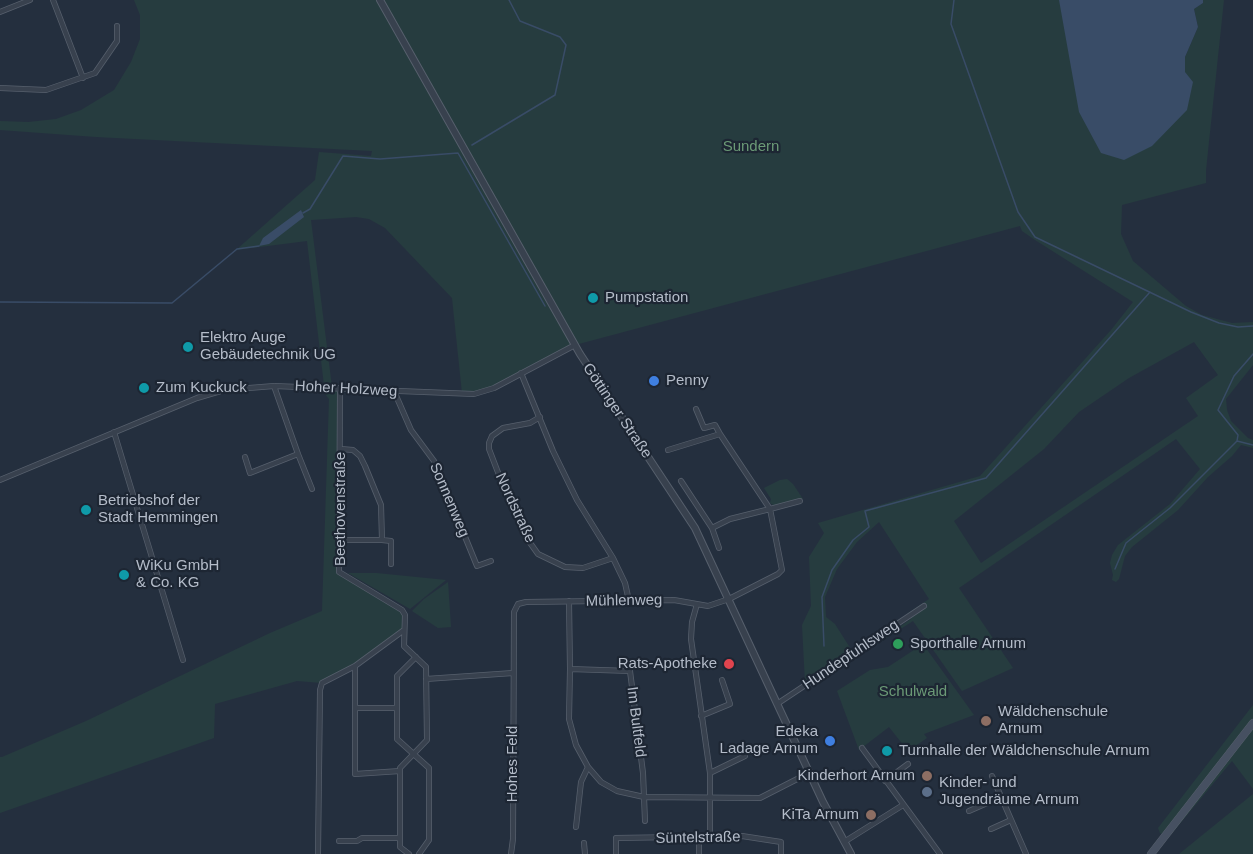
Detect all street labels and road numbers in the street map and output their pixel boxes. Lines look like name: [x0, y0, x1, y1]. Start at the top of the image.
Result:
street label: Göttinger Straße: [579, 360, 655, 462]
street label: Hoher Holzweg: [294, 377, 398, 401]
street label: Beethovenstraße: [332, 452, 350, 566]
street label: Sonnenweg: [425, 460, 473, 540]
street label: Nordstraße: [491, 470, 539, 546]
street label: Mühlenweg: [585, 591, 663, 611]
street label: Hundepfuhlsweg: [800, 616, 902, 694]
street label: Im Bultfeld: [623, 686, 649, 758]
street label: Hohes Feld: [504, 726, 522, 802]
street label: Süntelstraße: [655, 828, 741, 848]

